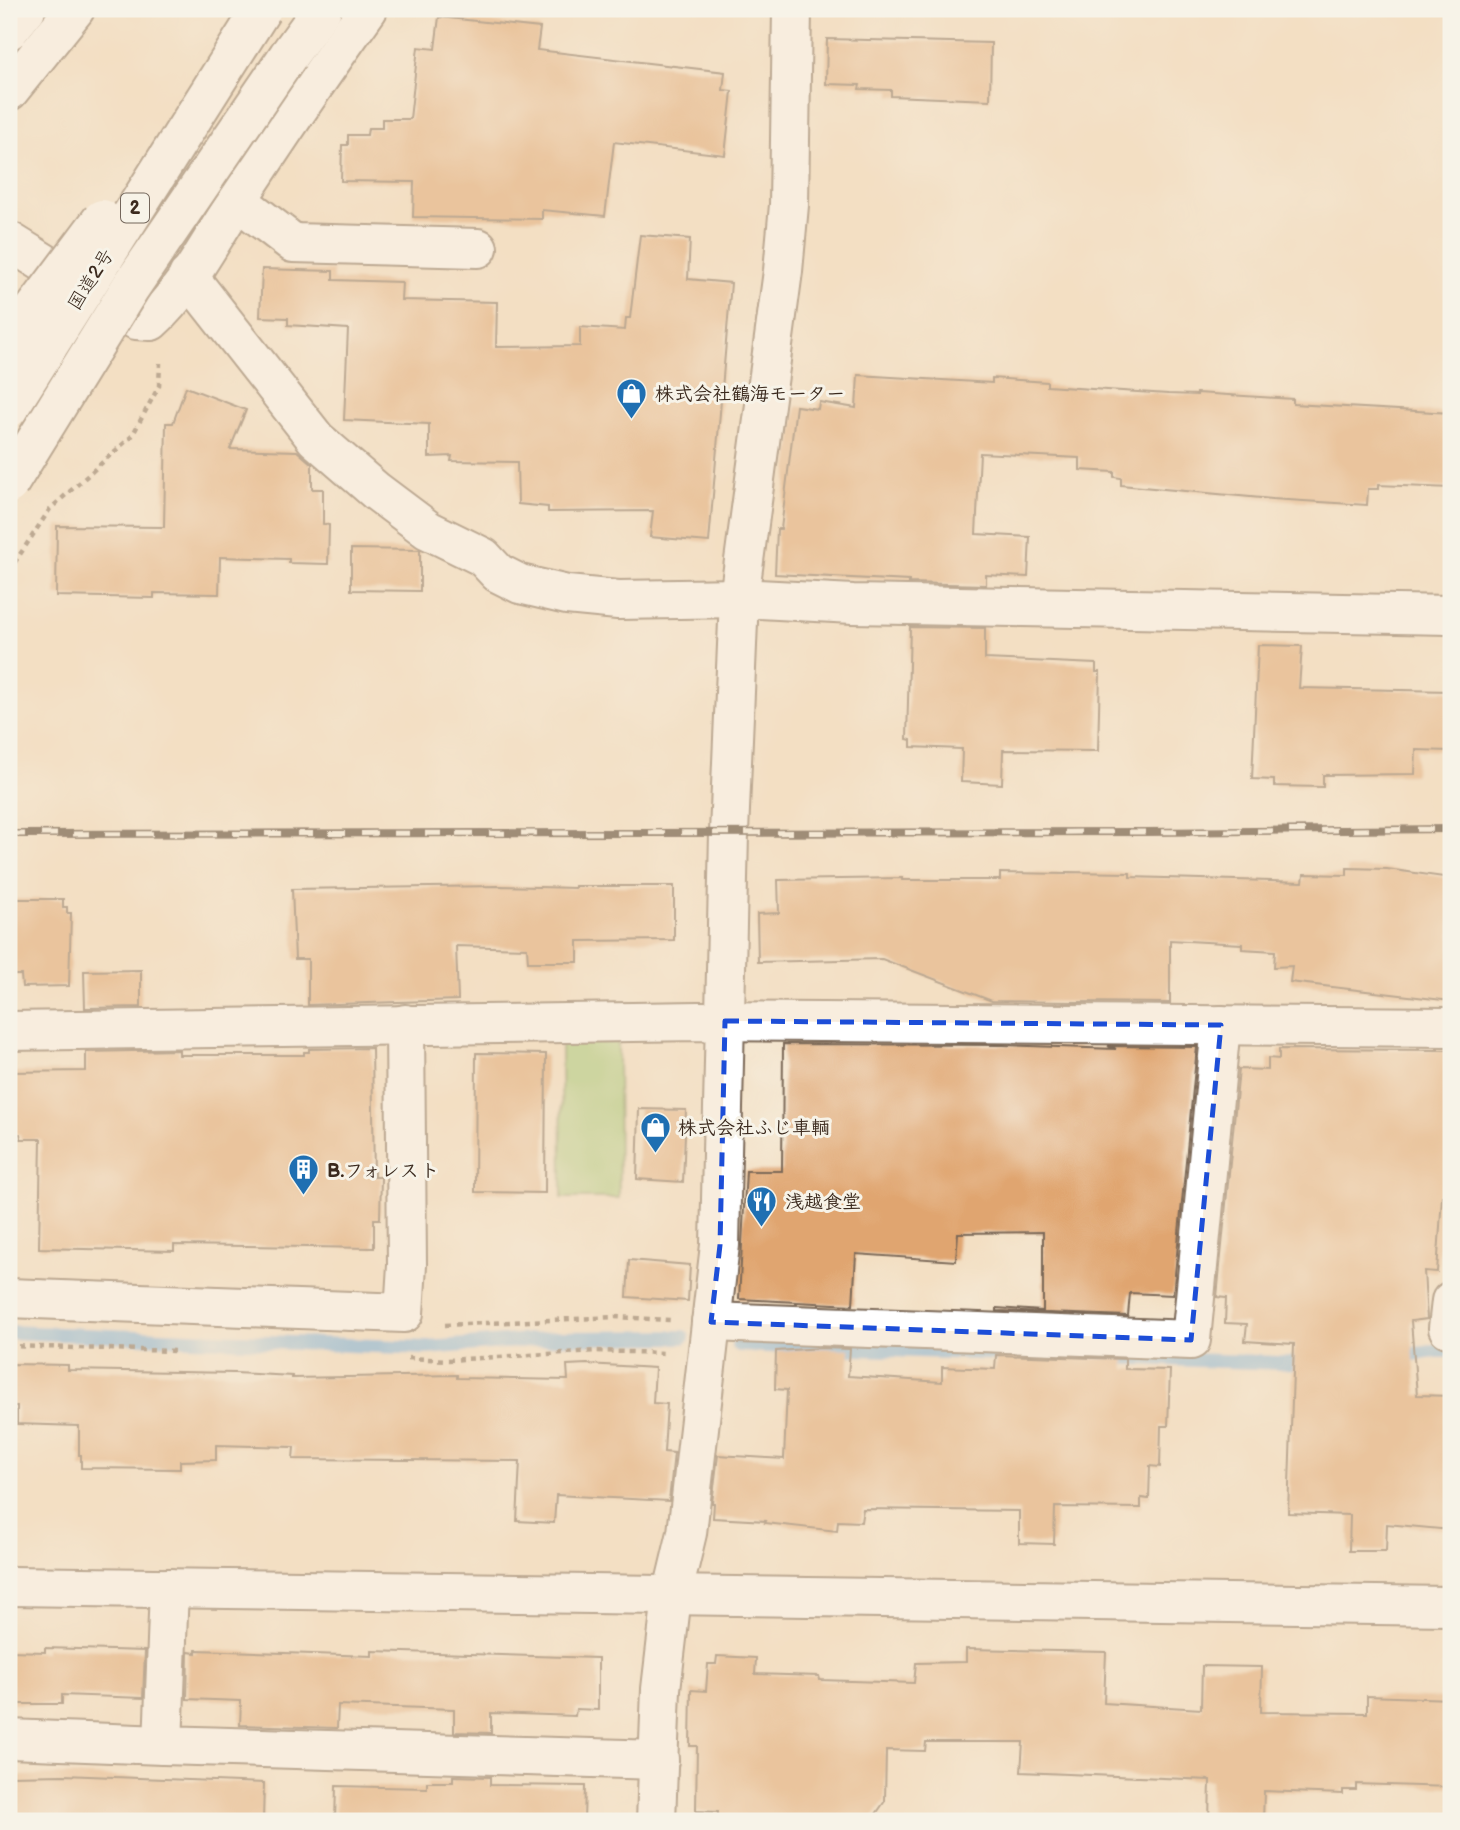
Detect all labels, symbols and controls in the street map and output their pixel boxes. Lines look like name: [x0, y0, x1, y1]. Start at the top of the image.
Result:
road number: 2: [121, 194, 149, 223]
street label: 国道2号: [63, 245, 119, 315]
shop icon: 株式会社鶴海モーター: [615, 376, 649, 420]
place label: 株式会社鶴海モーター: [655, 383, 845, 406]
shop icon: 株式会社ふじ車輌: [638, 1110, 672, 1154]
place label: 株式会社ふじ車輌: [678, 1117, 830, 1140]
building icon: B.フォレスト: [287, 1153, 321, 1197]
place label: B.フォレスト: [327, 1160, 439, 1183]
restaurant icon: 浅越食堂: [745, 1184, 779, 1228]
place label: 浅越食堂: [785, 1191, 861, 1214]

